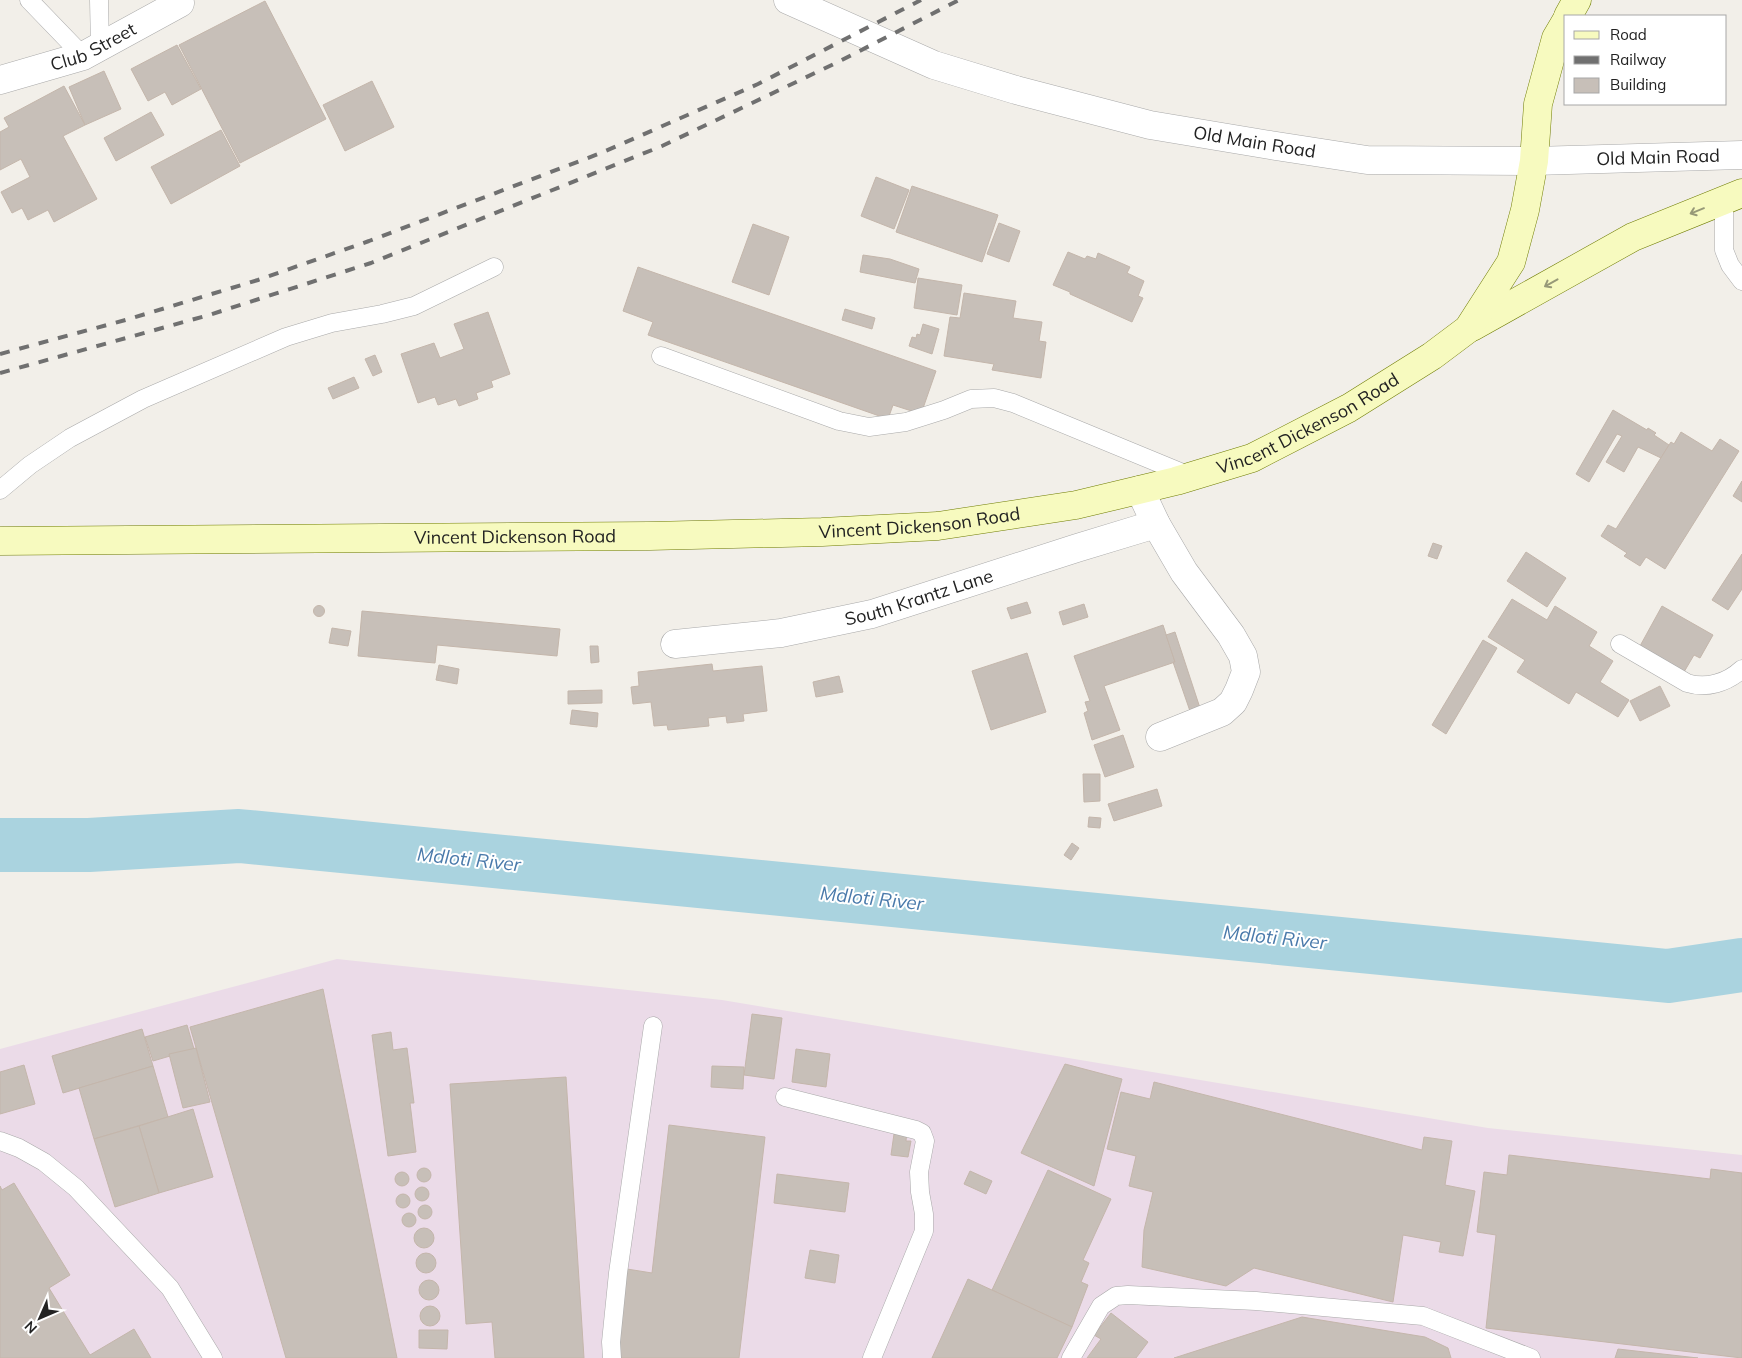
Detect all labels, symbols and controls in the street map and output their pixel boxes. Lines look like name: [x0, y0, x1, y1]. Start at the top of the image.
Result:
legend: [1564, 15, 1727, 105]
street label: Club Street: [47, 17, 140, 76]
text: Road: [1610, 25, 1647, 44]
text: Railway: [1610, 50, 1666, 69]
text: Building: [1610, 75, 1666, 94]
street label: Old Main Road: [1192, 120, 1317, 163]
street label: Old Main Road: [1596, 144, 1720, 170]
one-way arrow: [1689, 207, 1705, 216]
one-way arrow: [1545, 278, 1559, 288]
street label: Vincent Dickenson Road: [1214, 368, 1403, 479]
street label: Vincent Dickenson Road: [818, 502, 1022, 543]
street label: Vincent Dickenson Road: [414, 524, 616, 549]
street label: South Krantz Lane: [843, 564, 996, 630]
water label: Mdloti River: [416, 842, 523, 876]
water label: Mdloti River: [819, 881, 926, 915]
water label: Mdloti River: [1222, 920, 1329, 954]
north arrow: [15, 1293, 65, 1343]
text: N: [21, 1317, 41, 1337]

